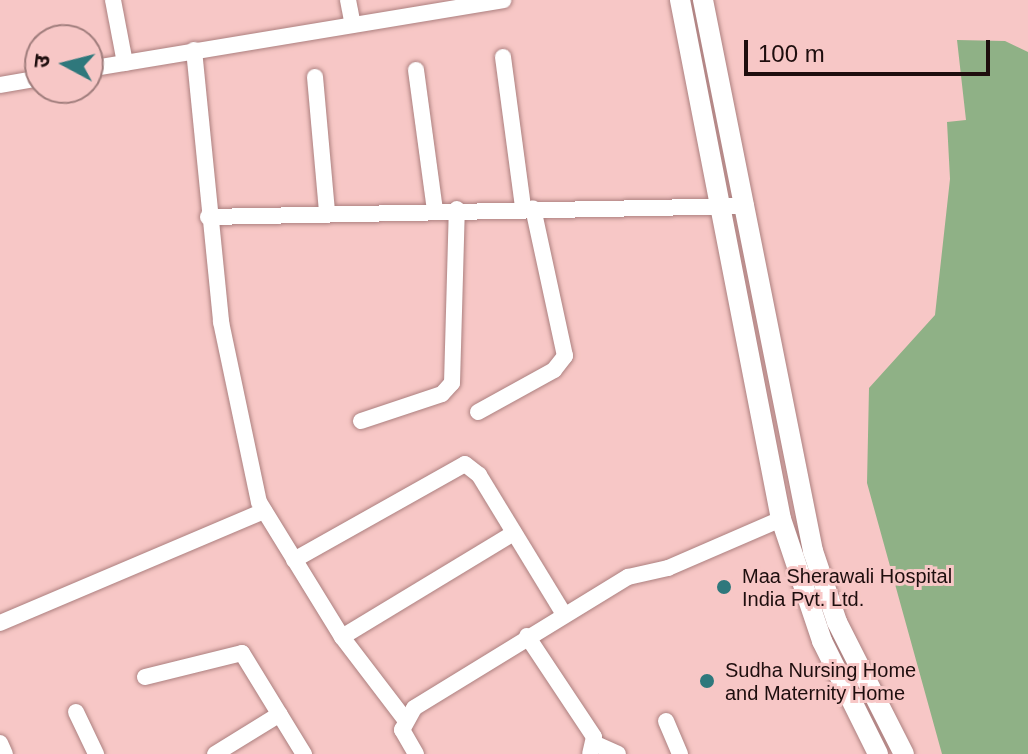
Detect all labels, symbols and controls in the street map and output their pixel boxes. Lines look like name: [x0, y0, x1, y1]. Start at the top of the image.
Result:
north arrow: [24, 24, 104, 104]
scale bar: [748, 24, 994, 74]
text: 100 m: [758, 40, 825, 67]
text: उ: [28, 53, 55, 69]
place label: Maa Sherawali Hospital India Pvt. Ltd.: [742, 564, 952, 611]
marker: Maa Sherawali Hospital India Pvt. Ltd.: [713, 576, 735, 598]
place label: Sudha Nursing Home and Maternity Home: [725, 658, 916, 705]
marker: Sudha Nursing Home and Maternity Home: [696, 670, 718, 692]

